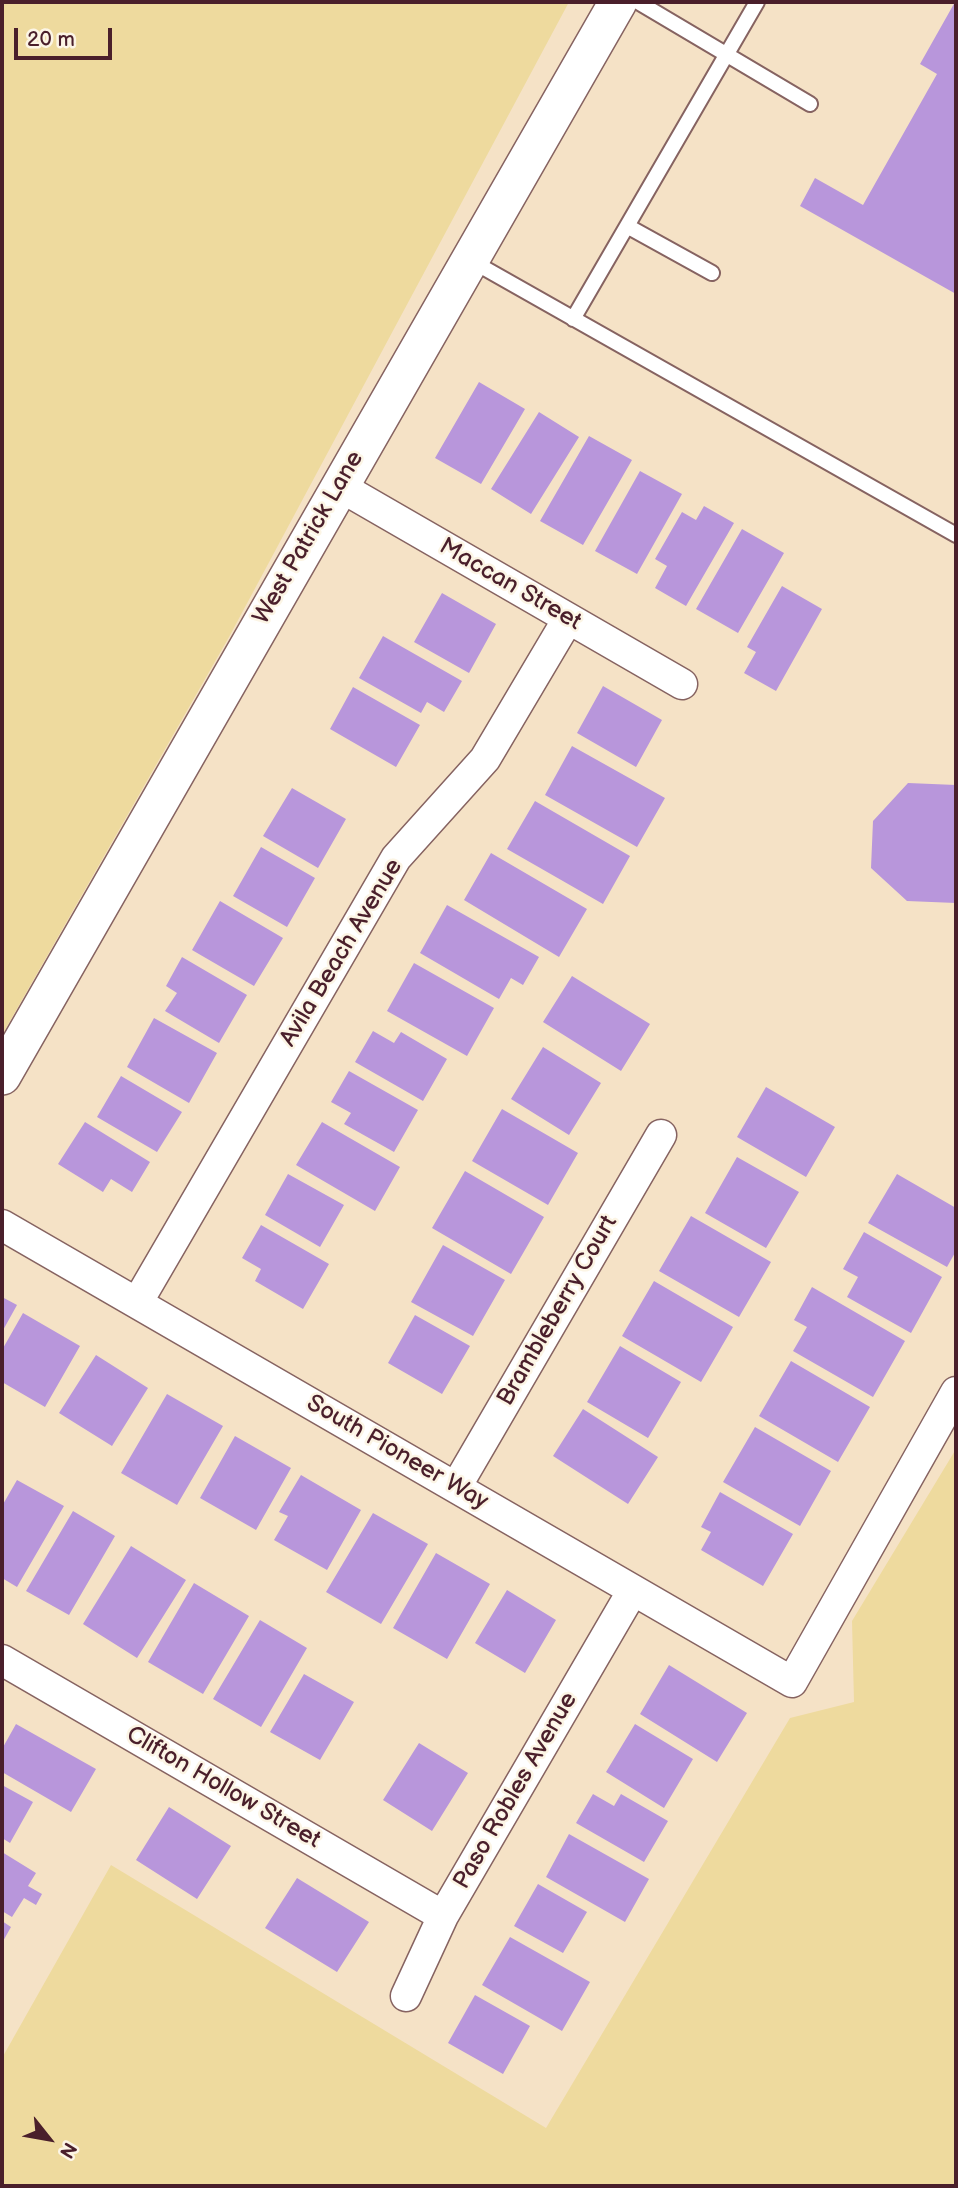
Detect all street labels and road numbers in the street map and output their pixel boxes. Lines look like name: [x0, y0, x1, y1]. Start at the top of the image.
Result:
street label: West Patrick Lane: [248, 446, 370, 630]
street label: Maccan Street: [434, 533, 586, 637]
street label: Avila Beach Avenue: [275, 854, 409, 1052]
street label: Brambleberry Court: [492, 1211, 624, 1411]
street label: South Pioneer Way: [301, 1389, 493, 1517]
street label: Paso Robles Avenue: [448, 1688, 584, 1894]
street label: Clifton Hollow Street: [121, 1721, 325, 1855]

